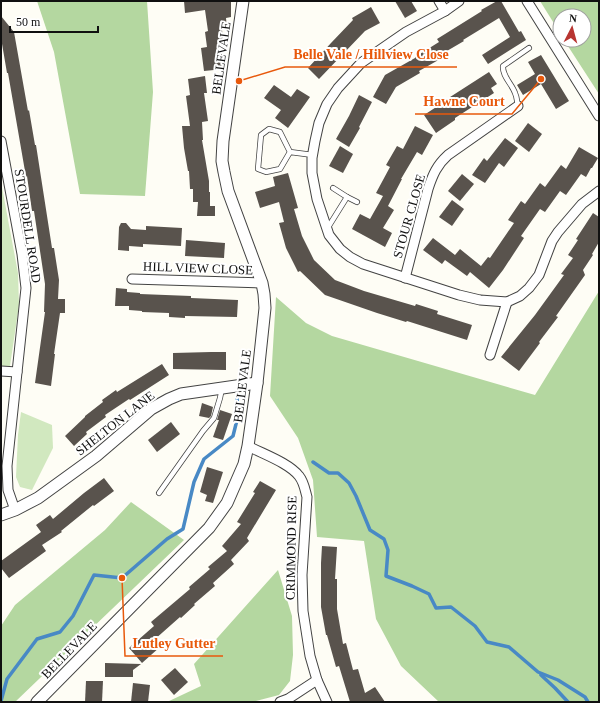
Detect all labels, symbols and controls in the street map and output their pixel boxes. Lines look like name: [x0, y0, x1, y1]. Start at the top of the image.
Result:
scale bar: [10, 8, 98, 34]
north arrow: [552, 8, 592, 48]
text: N: [568, 12, 578, 24]
text: 50 m: [16, 15, 41, 29]
street label: BELLEVALE: [208, 21, 234, 95]
callout: Belle Vale / Hillview Close: [285, 41, 457, 67]
text: Belle Vale / Hillview Close: [293, 47, 449, 62]
callout: Hawne Court: [415, 88, 512, 114]
text: Hawne Court: [423, 94, 505, 109]
street label: STOURDELL ROAD: [12, 168, 44, 284]
street label: STOUR CLOSE: [390, 172, 428, 260]
street label: HILL VIEW CLOSE: [143, 259, 253, 277]
street label: BELLEVALE: [230, 349, 254, 423]
street label: SHELTON LANE: [73, 388, 157, 458]
street label: CRIMMOND RISE: [283, 496, 299, 600]
street label: BELLEVALE: [38, 618, 100, 682]
callout: Lutley Gutter: [125, 630, 223, 656]
text: Lutley Gutter: [133, 636, 215, 651]

